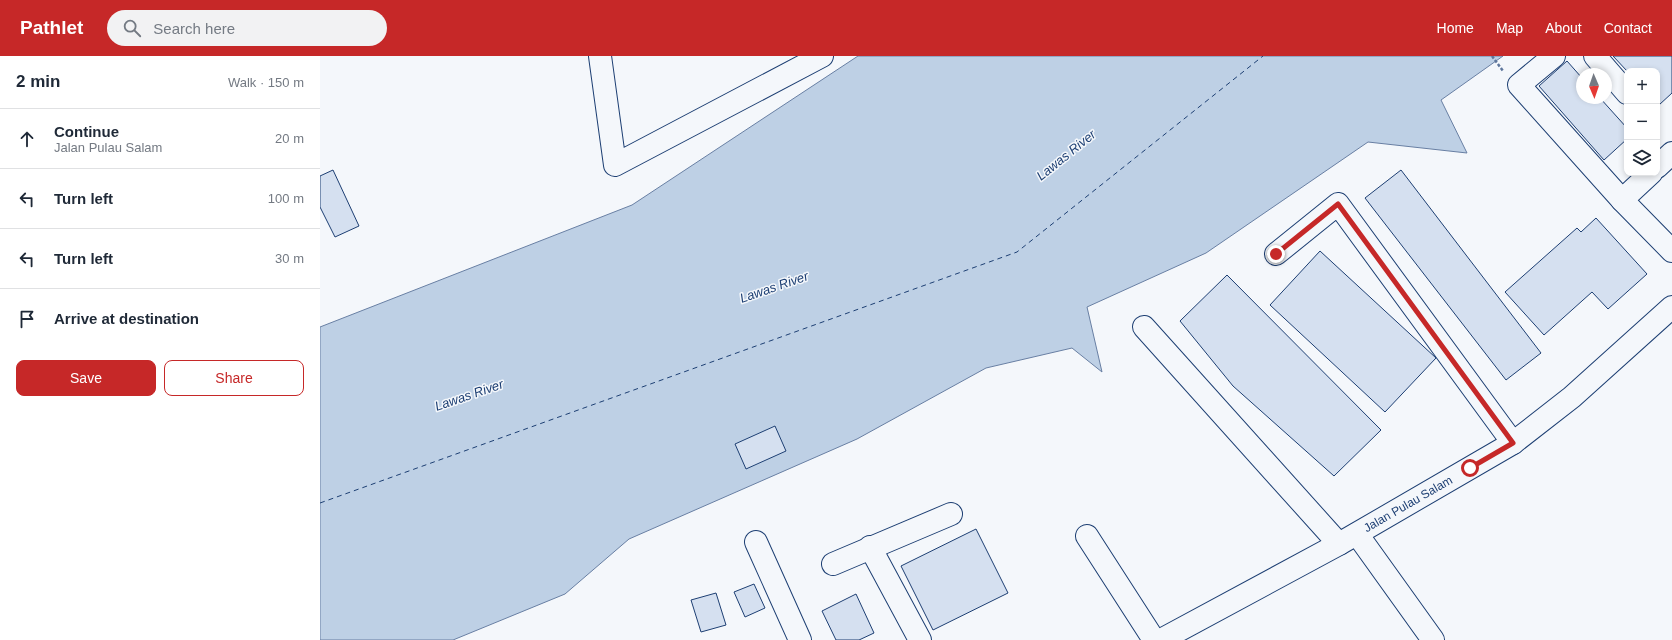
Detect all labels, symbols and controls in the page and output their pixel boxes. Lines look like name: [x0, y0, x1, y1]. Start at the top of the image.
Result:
search box: [107, 10, 387, 46]
text: Pathlet: [20, 17, 83, 38]
icon: search: [121, 17, 143, 39]
text: Search here: [153, 20, 235, 37]
text: Home: [1437, 20, 1474, 36]
text: Map: [1496, 20, 1523, 36]
text: About: [1545, 20, 1582, 36]
text: Contact: [1604, 20, 1652, 36]
north arrow: [1576, 68, 1612, 104]
map controls: [1624, 68, 1660, 176]
button: +: [1624, 68, 1660, 104]
text: 2 min: [16, 72, 60, 91]
text: Walk · 150 m: [228, 75, 304, 90]
button: −: [1624, 104, 1660, 140]
text: Continue: [54, 123, 119, 140]
water label: Lawas River: [1033, 126, 1099, 183]
icon: ahead: [16, 128, 38, 150]
text: 20 m: [275, 131, 304, 146]
text: Jalan Pulau Salam: [54, 140, 162, 155]
button: layers: [1624, 140, 1660, 176]
icon: left: [16, 188, 38, 210]
text: Turn left: [54, 190, 113, 207]
text: 100 m: [268, 191, 304, 206]
route end: [1267, 245, 1285, 263]
icon: left: [16, 248, 38, 270]
text: Turn left: [54, 250, 113, 267]
text: 30 m: [275, 251, 304, 266]
water label: Lawas River: [738, 268, 811, 306]
icon: arrive: [16, 308, 38, 330]
text: Arrive at destination: [54, 310, 199, 327]
button: Save: [16, 360, 156, 396]
button: Share: [164, 360, 304, 396]
water label: Lawas River: [433, 376, 506, 414]
route start: [1461, 459, 1479, 477]
street label: Jalan Pulau Salam: [1361, 473, 1455, 535]

